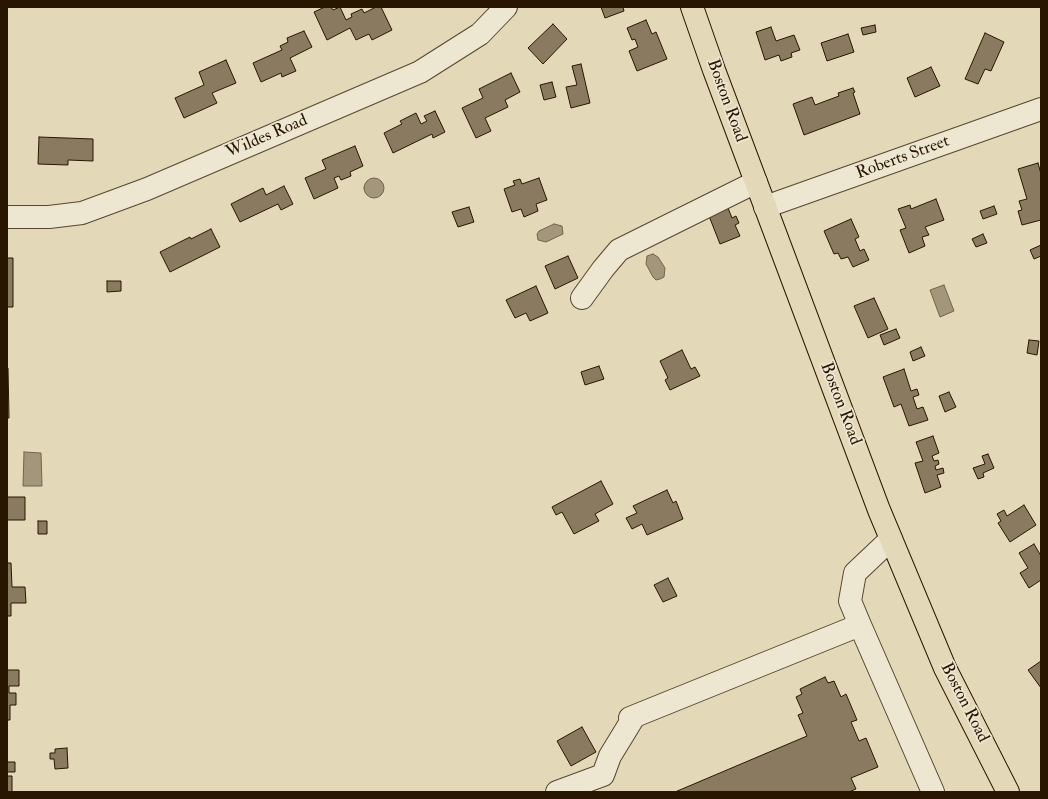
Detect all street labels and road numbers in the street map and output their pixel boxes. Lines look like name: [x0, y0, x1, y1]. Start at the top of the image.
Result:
street label: Boston Road: [702, 57, 750, 145]
street label: Wildes Road: [223, 111, 311, 163]
street label: Roberts Street: [854, 132, 952, 184]
street label: Boston Road: [815, 360, 865, 448]
street label: Boston Road: [935, 660, 993, 746]

